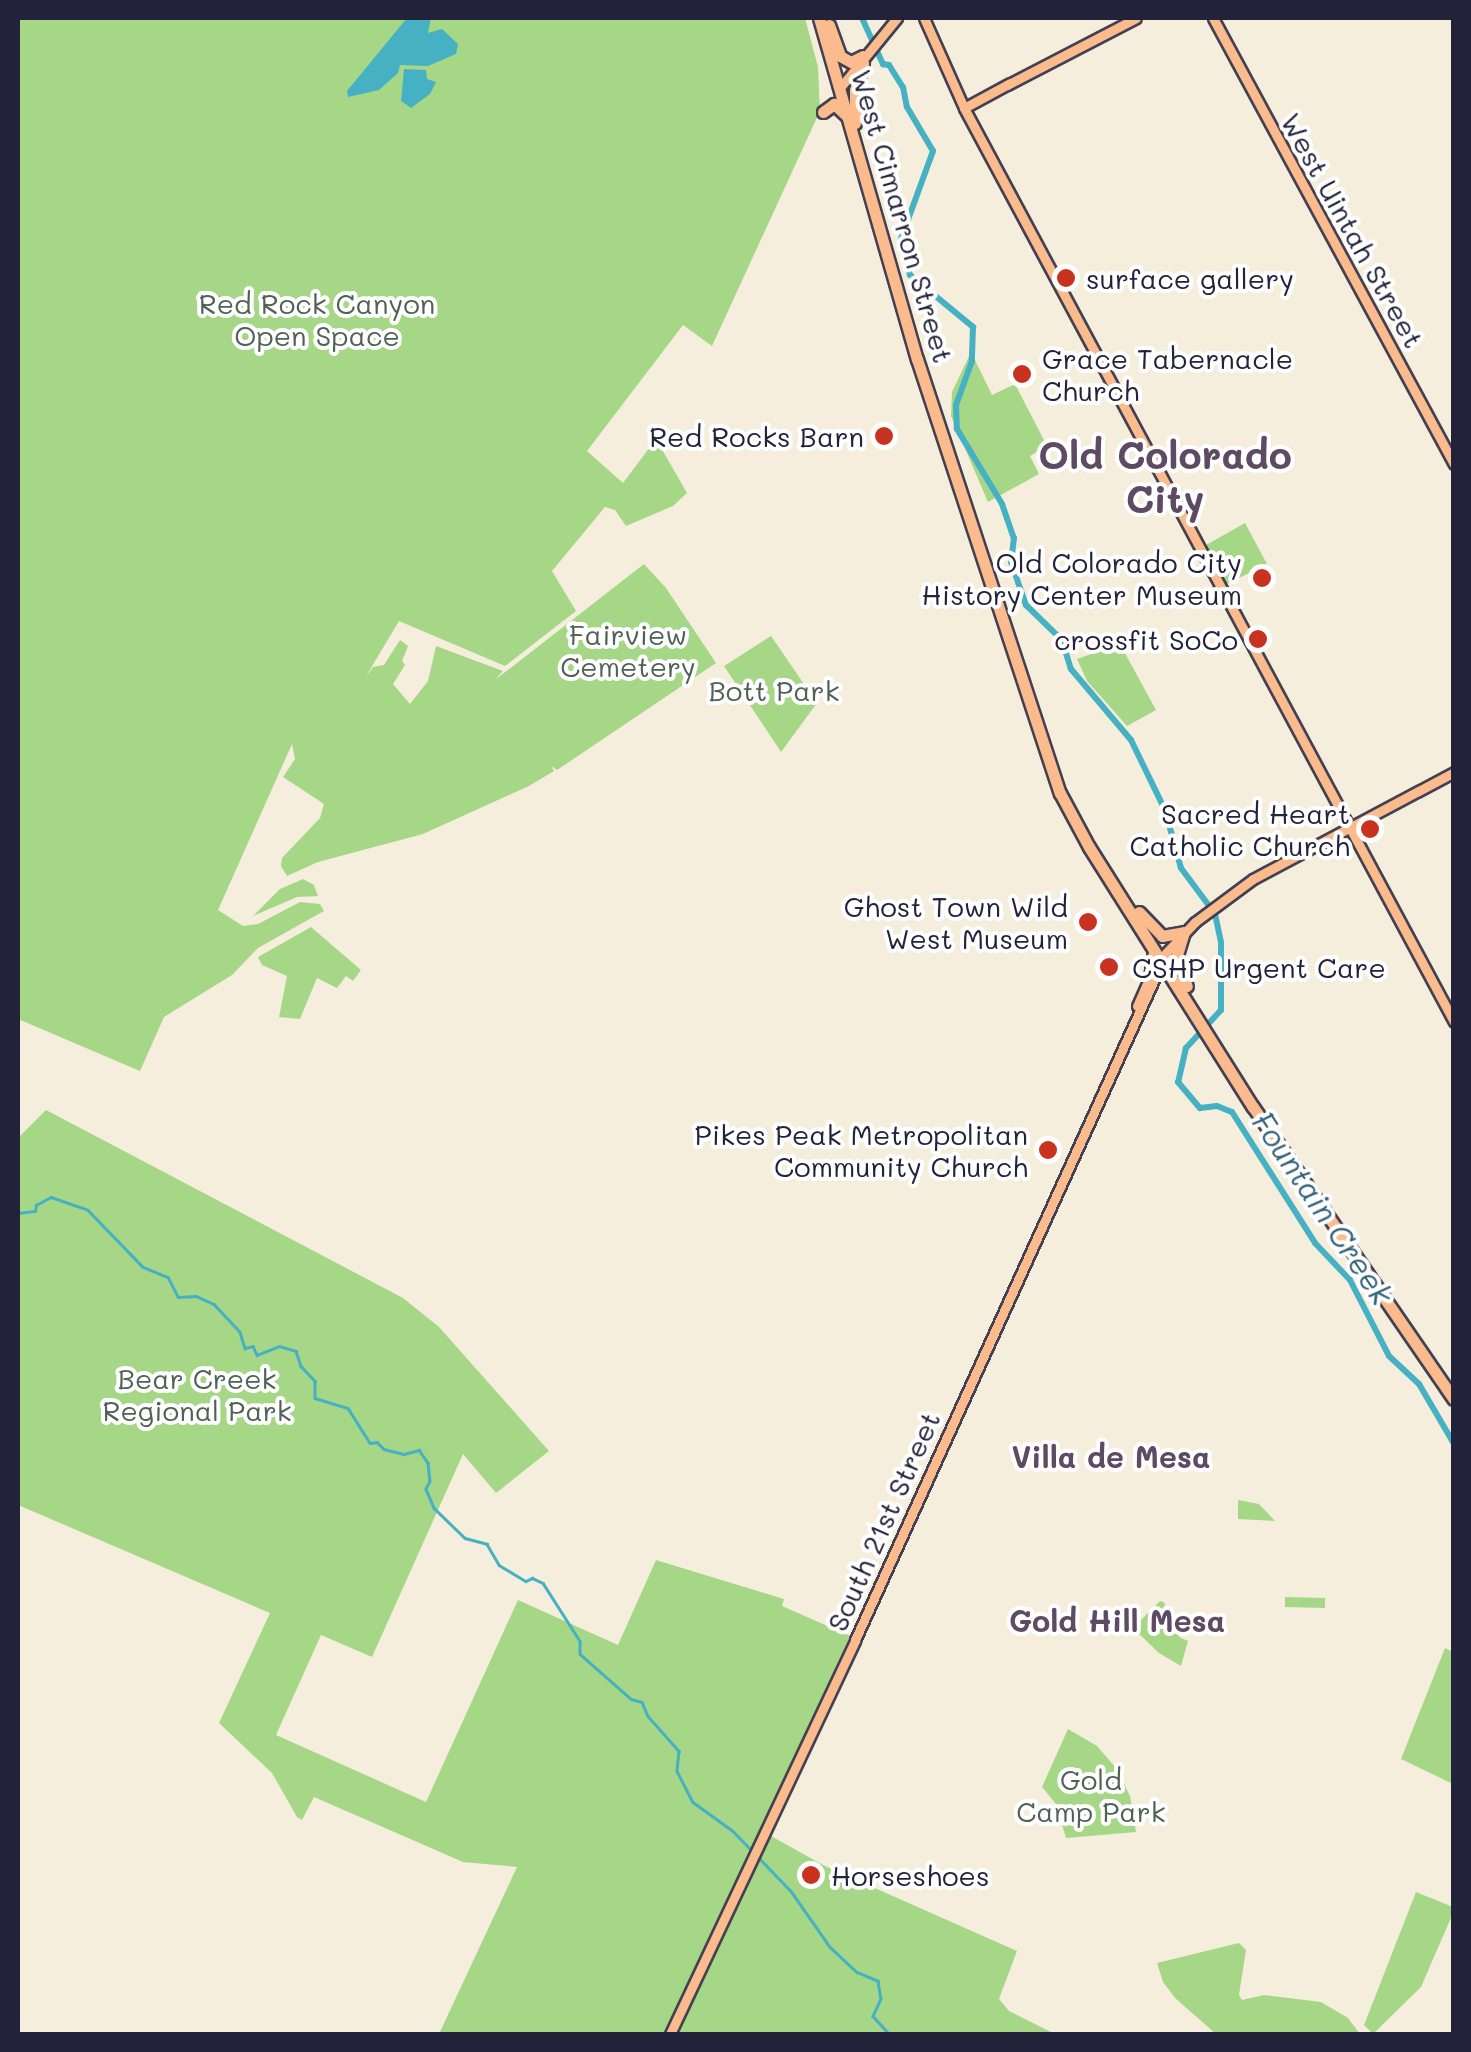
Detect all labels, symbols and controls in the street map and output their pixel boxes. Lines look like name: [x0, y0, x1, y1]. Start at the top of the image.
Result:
street label: West Cimarron Street: [845, 66, 961, 366]
street label: West Uintah Street: [1275, 107, 1431, 353]
place label: surface gallery: [1086, 261, 1294, 295]
marker: surface gallery: [1055, 267, 1077, 289]
park label: Red Rock Canyon Open Space: [199, 286, 435, 352]
place label: Grace Tabernacle Church: [1042, 341, 1293, 407]
marker: Grace Tabernacle Church: [1011, 363, 1033, 385]
place label: Red Rocks Barn: [649, 419, 864, 453]
marker: Red Rocks Barn: [873, 425, 895, 447]
district label: Old Colorado City: [1038, 432, 1292, 522]
place label: Old Colorado City History Center Museum: [922, 545, 1242, 611]
marker: Old Colorado City History Center Museum: [1251, 567, 1273, 589]
park label: Fairview Cemetery: [560, 617, 696, 683]
place label: crossfit SoCo: [1054, 622, 1238, 656]
marker: crossfit SoCo: [1247, 628, 1269, 650]
park label: Bott Park: [708, 673, 840, 707]
place label: Sacred Heart Catholic Church: [1129, 796, 1350, 862]
marker: Sacred Heart Catholic Church: [1359, 818, 1381, 840]
place label: Ghost Town Wild West Museum: [844, 889, 1068, 955]
marker: Ghost Town Wild West Museum: [1077, 911, 1099, 933]
place label: CSHP Urgent Care: [1132, 950, 1386, 984]
marker: CSHP Urgent Care: [1096, 954, 1122, 980]
water label: Fountain Creek: [1245, 1105, 1401, 1311]
place label: Pikes Peak Metropolitan Community Church: [694, 1117, 1028, 1183]
marker: Pikes Peak Metropolitan Community Church: [1037, 1139, 1059, 1161]
park label: Bear Creek Regional Park: [102, 1361, 292, 1427]
street label: South 21st Street: [819, 1406, 947, 1636]
district label: Villa de Mesa: [1012, 1438, 1210, 1474]
district label: Gold Hill Mesa: [1009, 1602, 1225, 1638]
park label: Gold Camp Park: [1016, 1762, 1166, 1828]
place label: Horseshoes: [831, 1858, 990, 1892]
marker: Horseshoes: [800, 1864, 822, 1886]

